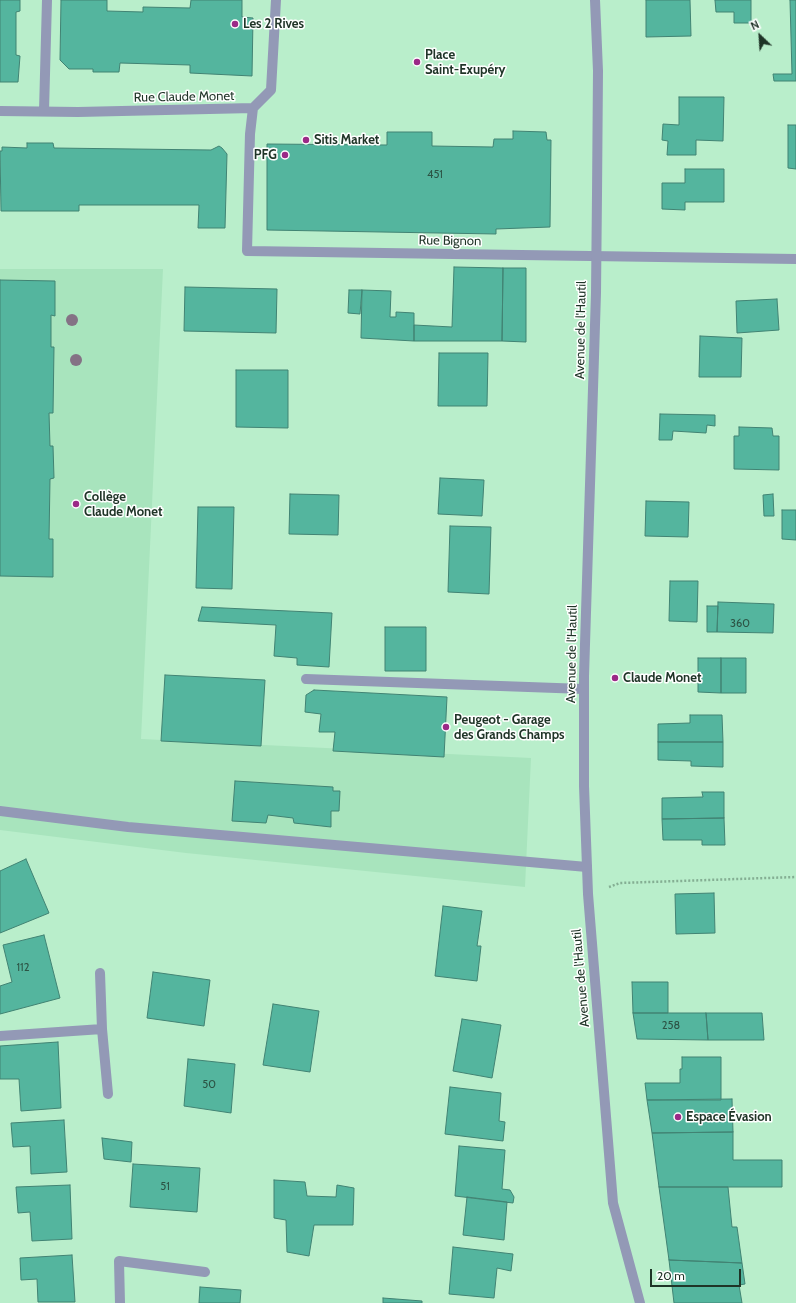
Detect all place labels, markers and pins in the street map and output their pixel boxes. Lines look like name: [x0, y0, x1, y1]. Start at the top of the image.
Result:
place label: Les 2 Rives: [243, 16, 304, 32]
marker: Les 2 Rives: [230, 19, 240, 29]
place label: Place Saint-Exupéry: [425, 47, 505, 78]
marker: Place Saint-Exupéry: [412, 57, 422, 67]
place label: Sitis Market: [314, 132, 379, 148]
marker: Sitis Market: [301, 135, 311, 145]
place label: PFG: [254, 147, 277, 163]
marker: PFG: [280, 150, 290, 160]
place label: Collège Claude Monet: [84, 489, 162, 520]
marker: Collège Claude Monet: [71, 499, 81, 509]
place label: Claude Monet: [623, 670, 701, 686]
marker: Claude Monet: [610, 673, 620, 683]
place label: Peugeot - Garage des Grands Champs: [454, 712, 565, 743]
marker: Peugeot - Garage des Grands Champs: [441, 722, 451, 732]
place label: Espace Évasion: [686, 1109, 772, 1125]
marker: Espace Évasion: [673, 1112, 683, 1122]

